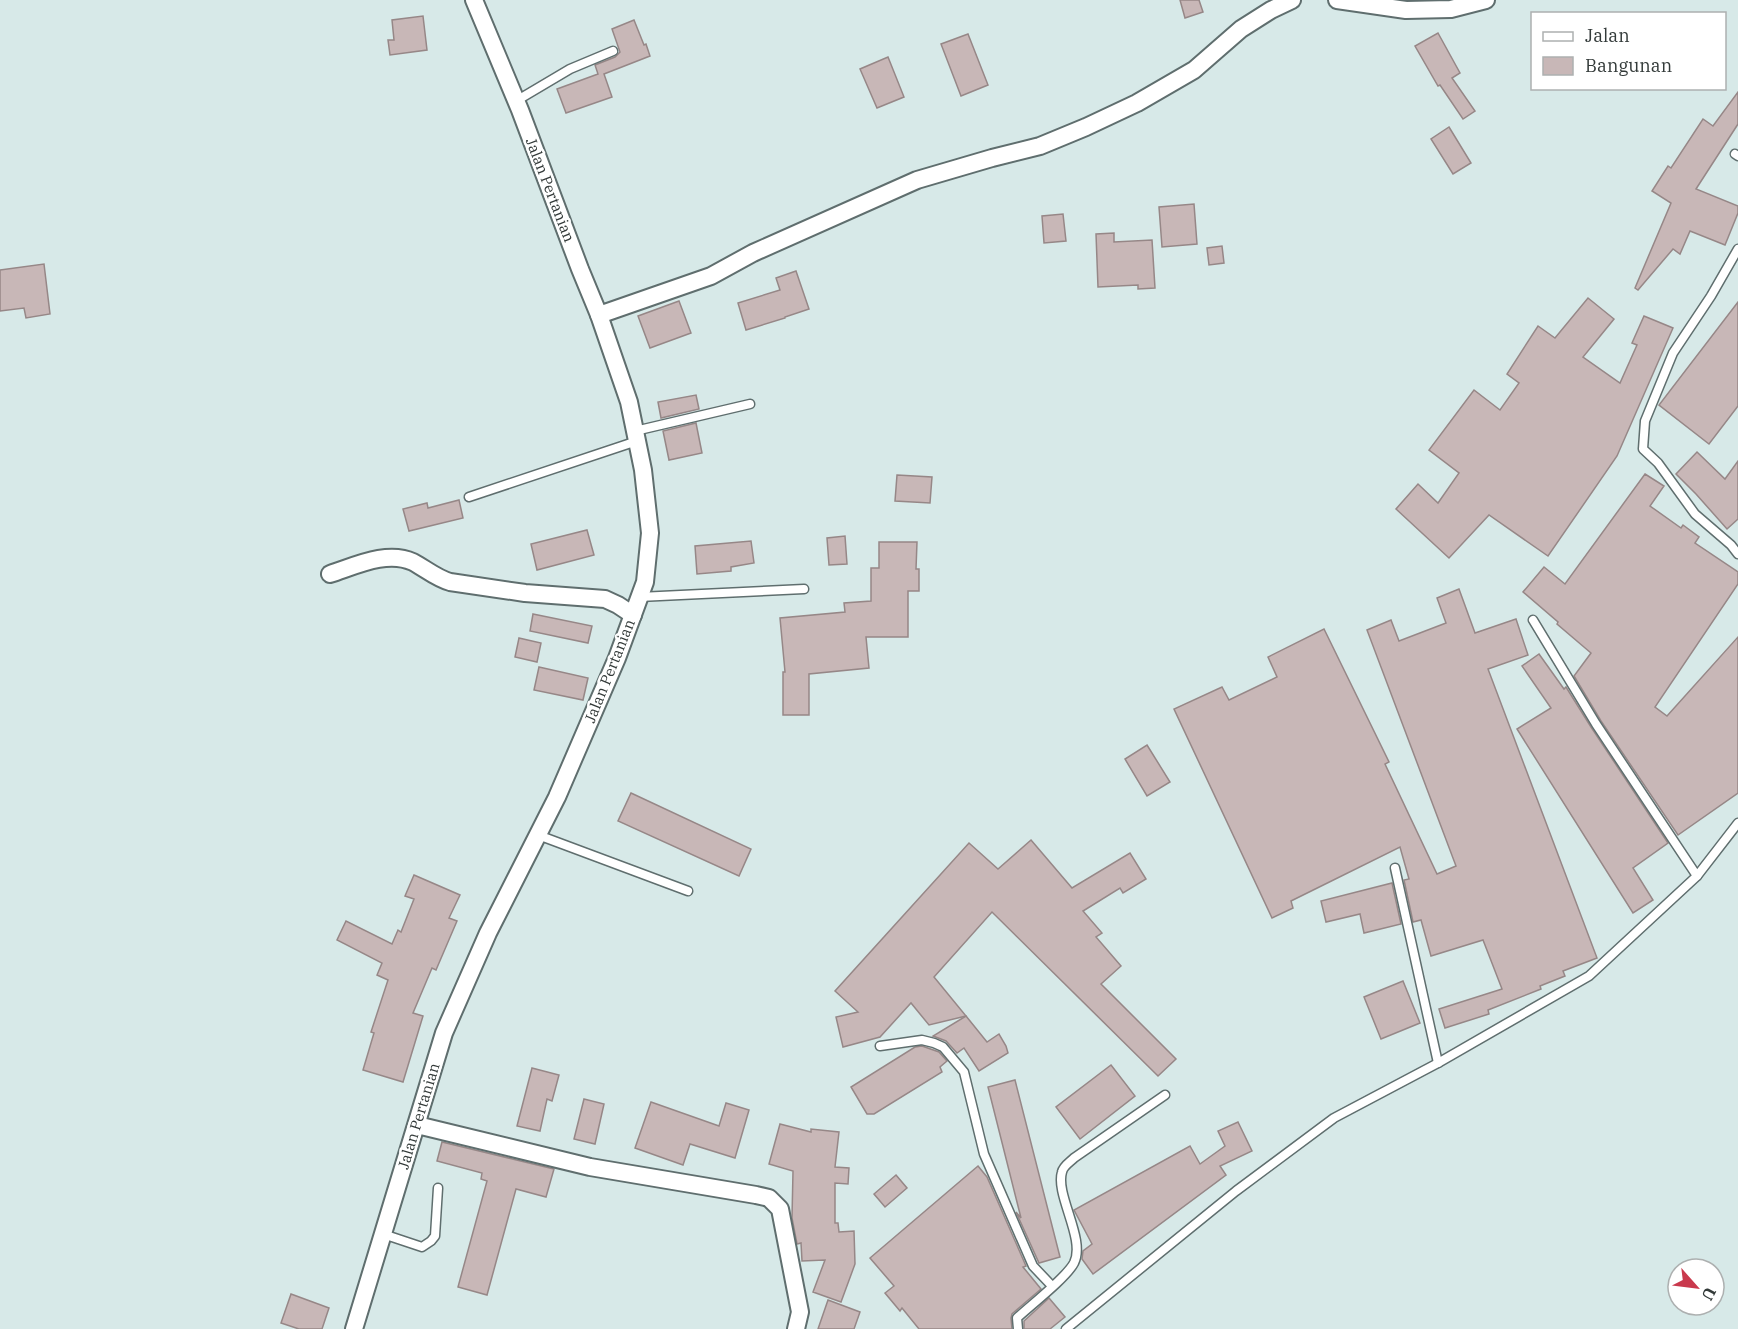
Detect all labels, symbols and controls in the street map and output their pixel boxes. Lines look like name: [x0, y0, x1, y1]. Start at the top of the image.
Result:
legend: [1531, 12, 1726, 90]
text: Jalan: [1585, 24, 1630, 47]
text: Bangunan: [1585, 54, 1672, 77]
street label: Jalan Pertanian: [522, 135, 579, 245]
street label: Jalan Pertanian: [580, 616, 639, 725]
street label: Jalan Pertanian: [393, 1060, 444, 1171]
north arrow: [1666, 1257, 1726, 1317]
text: U: [1698, 1284, 1721, 1304]

